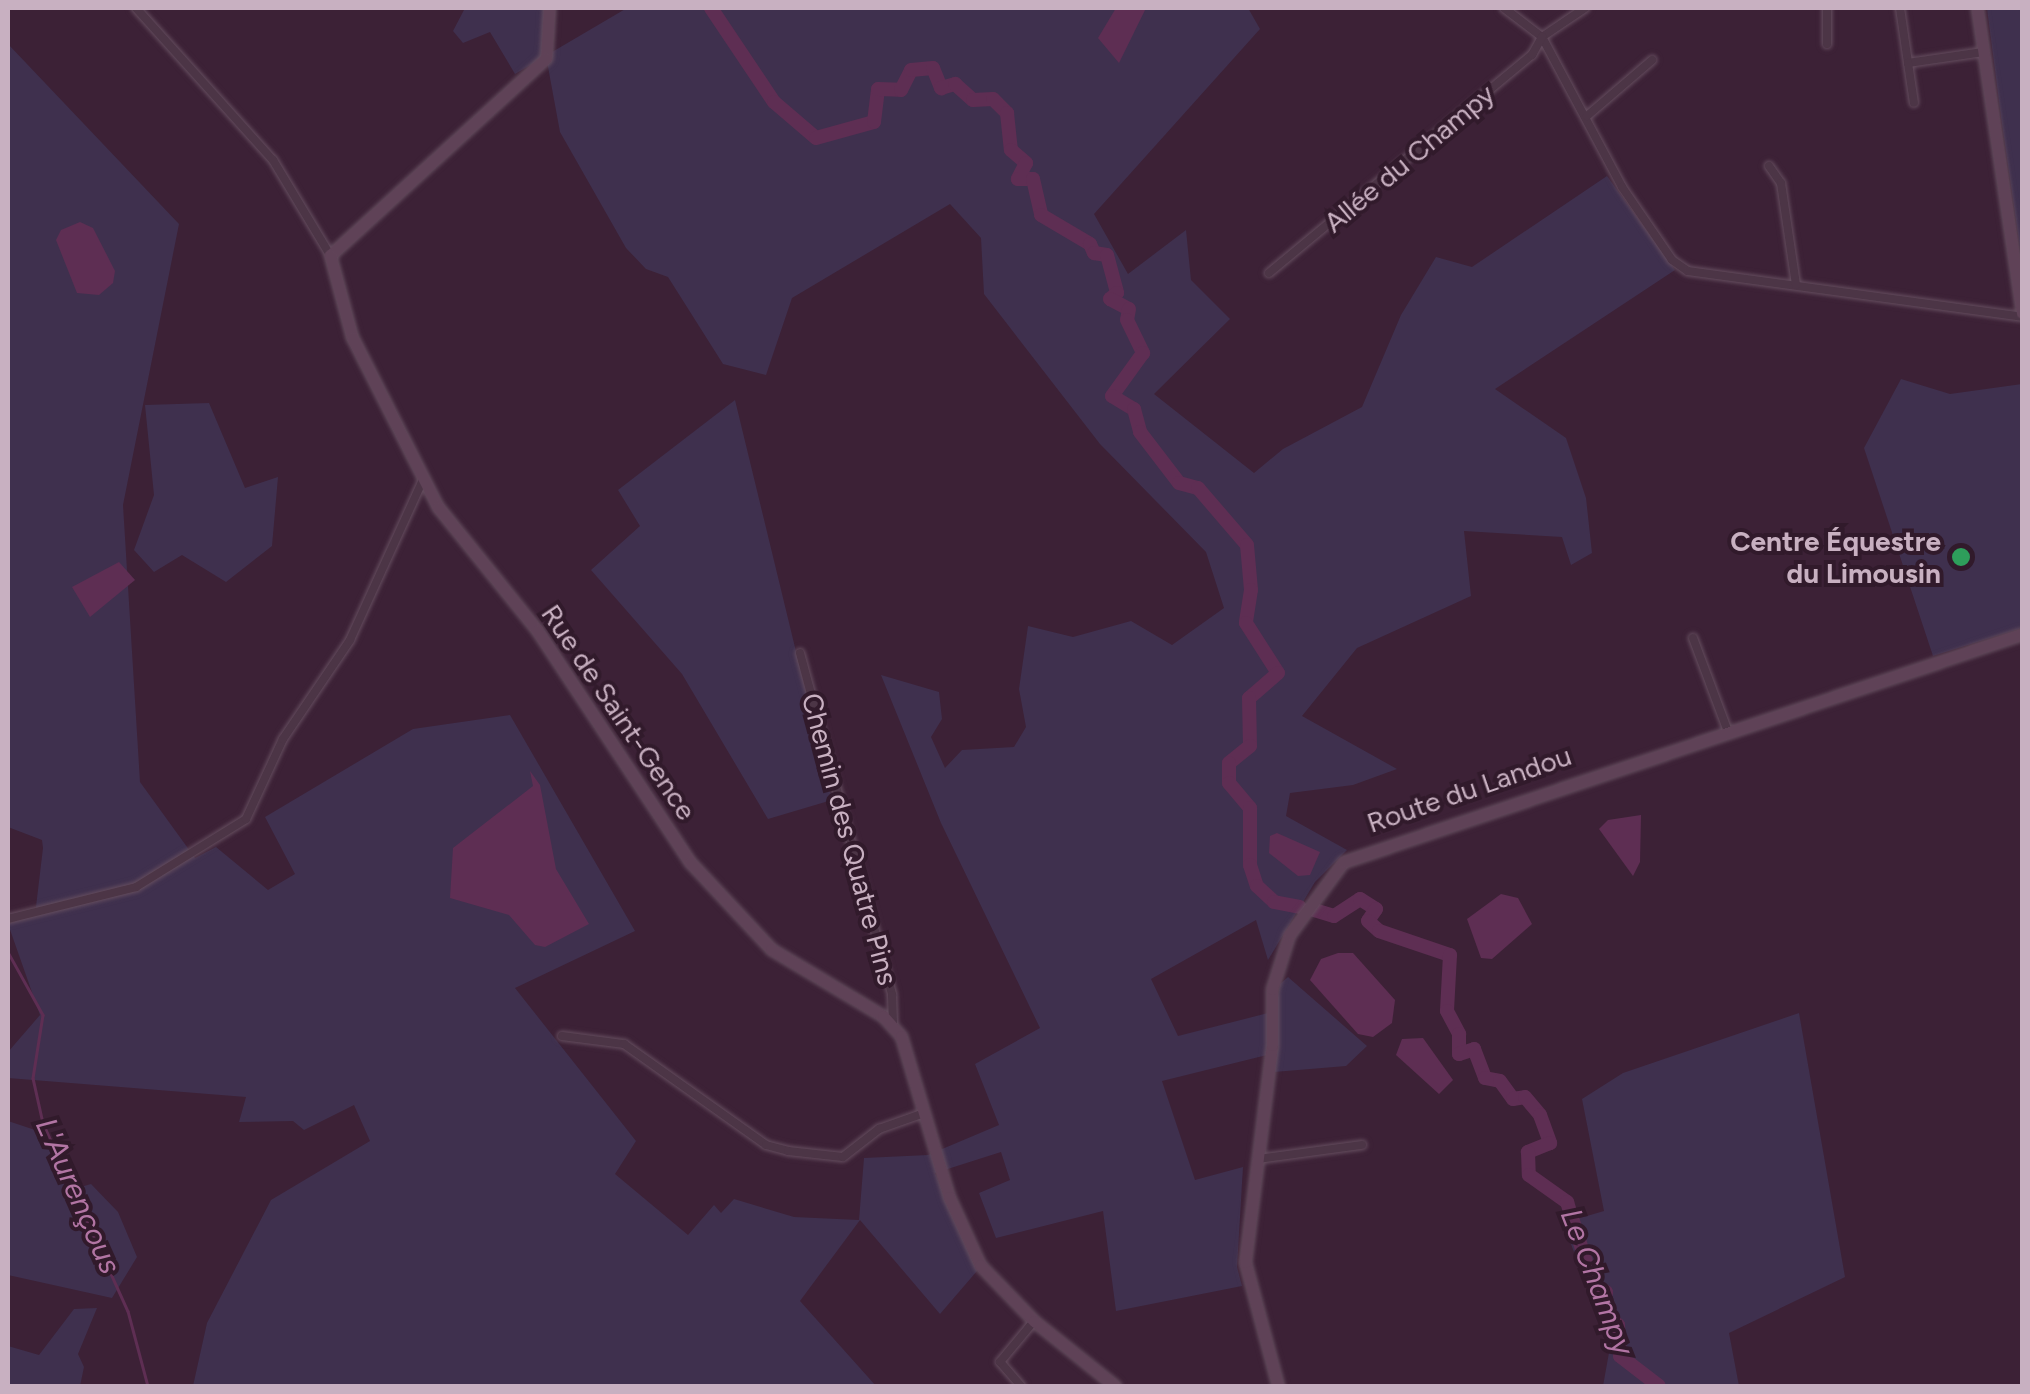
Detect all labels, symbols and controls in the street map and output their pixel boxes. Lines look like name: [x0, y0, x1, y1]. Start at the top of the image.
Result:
street label: Allée du Champy: [1317, 77, 1501, 239]
place label: Centre Équestre du Limousin: [1730, 524, 1941, 590]
marker: Centre Équestre du Limousin: [1950, 546, 1972, 568]
street label: Rue de Saint-Gence: [534, 598, 704, 826]
street label: Chemin des Quatre Pins: [795, 689, 905, 989]
street label: Route du Landou: [1362, 738, 1576, 840]
water label: L'Aurençous: [28, 1113, 128, 1279]
water label: Le Champy: [1553, 1204, 1641, 1360]

